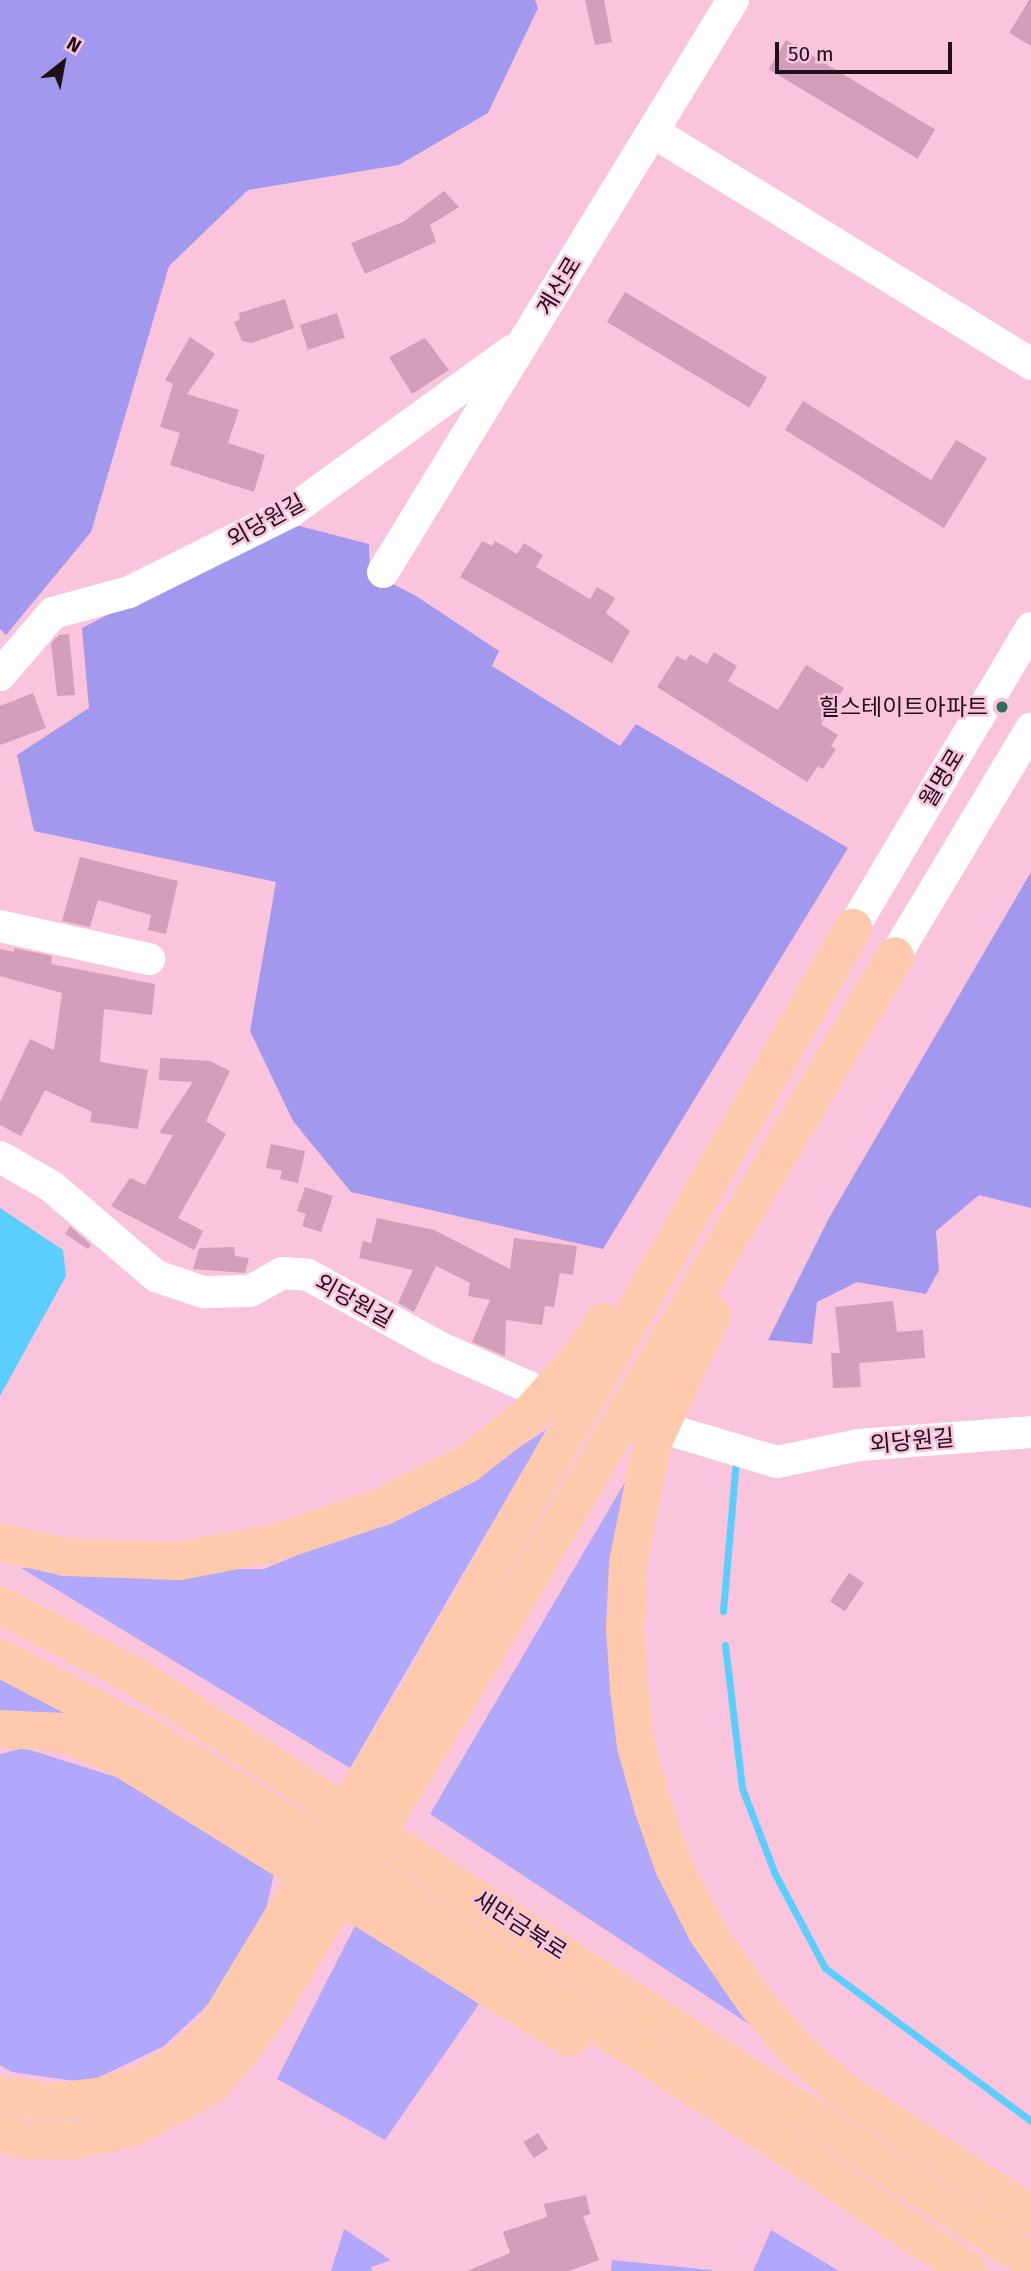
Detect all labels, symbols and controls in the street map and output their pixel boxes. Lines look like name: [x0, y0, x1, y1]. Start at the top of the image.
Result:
north arrow: [28, 28, 98, 98]
scale bar: [779, 28, 956, 72]
text: N: [63, 31, 85, 58]
text: 50 m: [788, 41, 834, 67]
street label: 계산로: [531, 252, 587, 320]
street label: 외당원길: [222, 488, 310, 554]
place label: 힐스테이트아파트: [819, 693, 988, 721]
marker: 힐스테이트아파트: [994, 699, 1010, 715]
street label: 월명로: [914, 744, 970, 812]
street label: 외당원길: [310, 1268, 398, 1334]
street label: 외당원길: [869, 1424, 955, 1458]
street label: 새만금북로: [468, 1885, 572, 1965]

